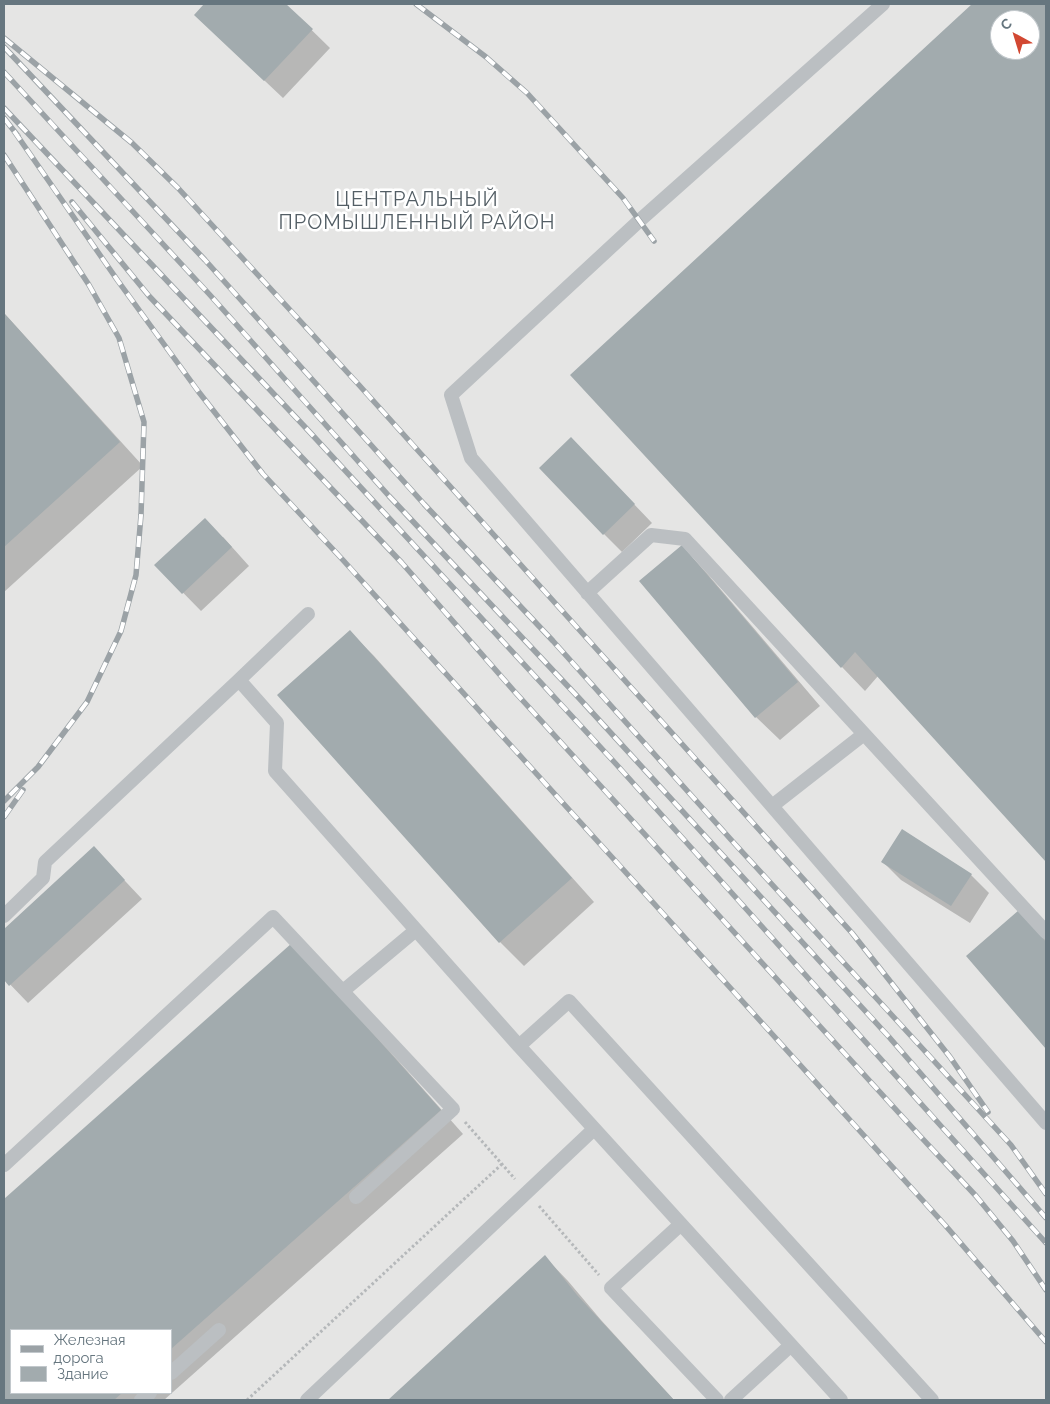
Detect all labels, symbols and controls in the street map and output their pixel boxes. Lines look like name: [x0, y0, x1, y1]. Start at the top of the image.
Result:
north arrow: [990, 10, 1040, 60]
text: С: [997, 15, 1015, 33]
district label: ЦЕНТРАЛЬНЫЙ ПРОМЫШЛЕННЫЙ РАЙОН: [276, 188, 558, 235]
legend: [10, 1329, 172, 1394]
text: Железная дорога: [54, 1331, 126, 1367]
text: Здание: [57, 1365, 108, 1383]

